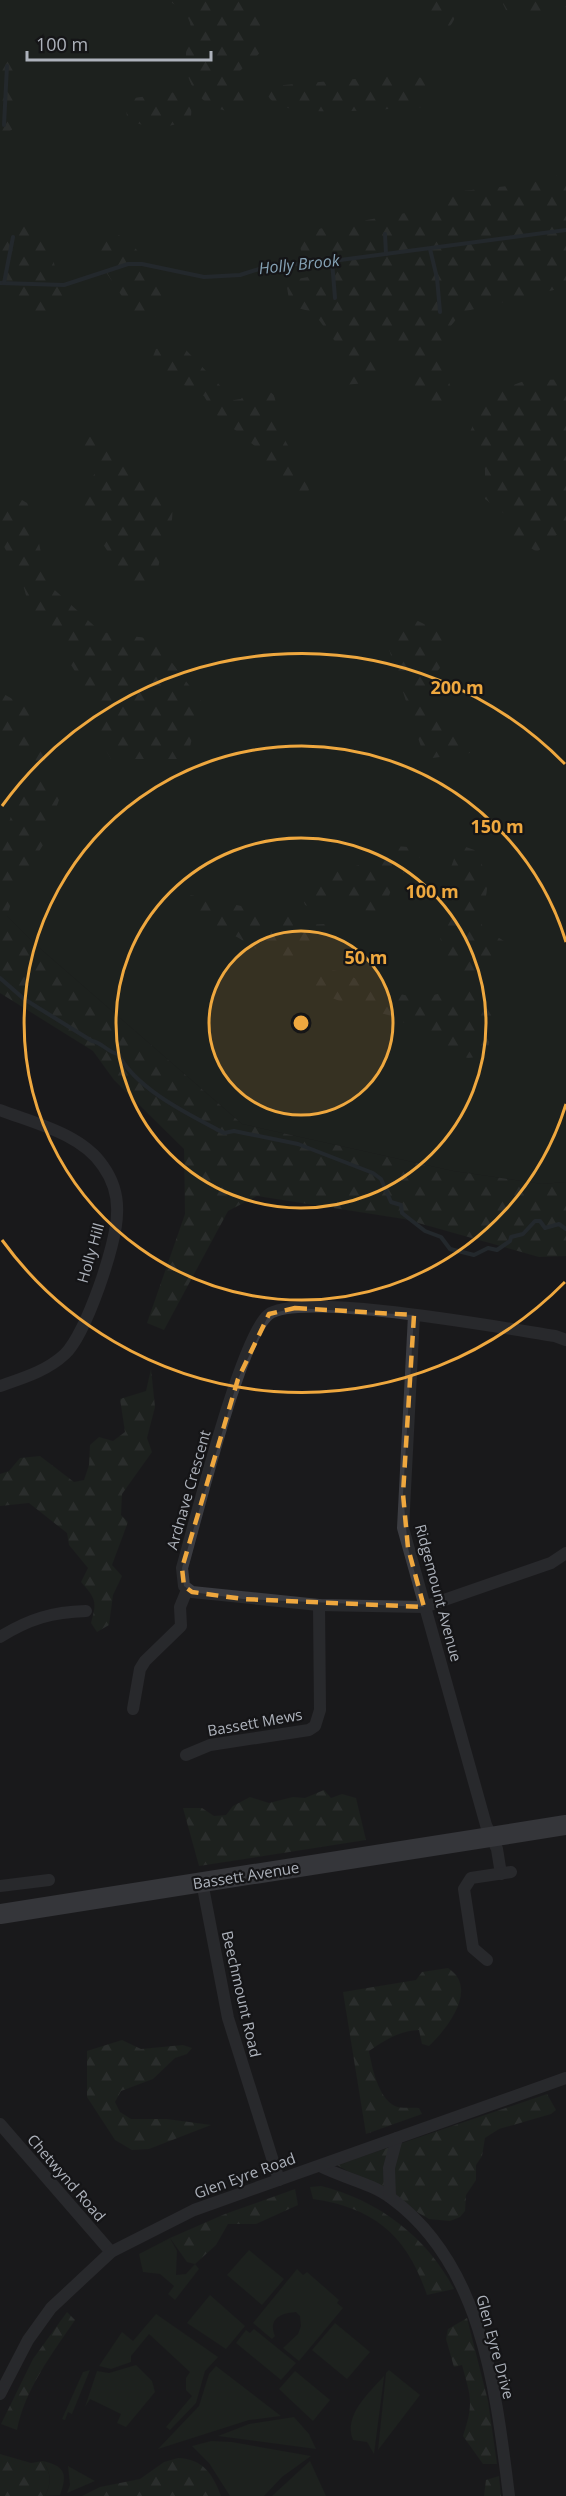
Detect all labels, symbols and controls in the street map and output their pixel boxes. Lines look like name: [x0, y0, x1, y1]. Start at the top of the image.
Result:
scale bar: [27, 24, 212, 62]
text: 100 m: [36, 32, 88, 56]
water label: Holly Brook: [257, 249, 342, 279]
text: 200 m: [430, 675, 484, 699]
text: 150 m: [470, 814, 524, 838]
text: 100 m: [405, 879, 459, 903]
text: 50 m: [345, 945, 387, 969]
centre of rings: [291, 1013, 311, 1033]
street label: Holly Hill: [72, 1220, 108, 1285]
street label: Ardnave Crescent: [161, 1428, 215, 1552]
street label: Ridgemount Avenue: [411, 1522, 467, 1664]
street label: Bassett Mews: [206, 1704, 304, 1740]
street label: Bassett Avenue: [191, 1857, 301, 1893]
street label: Beechmount Road: [218, 1929, 266, 2059]
street label: Chetwynd Road: [23, 2129, 110, 2225]
street label: Glen Eyre Road: [191, 2147, 298, 2203]
street label: Glen Eyre Drive: [472, 2292, 520, 2401]

